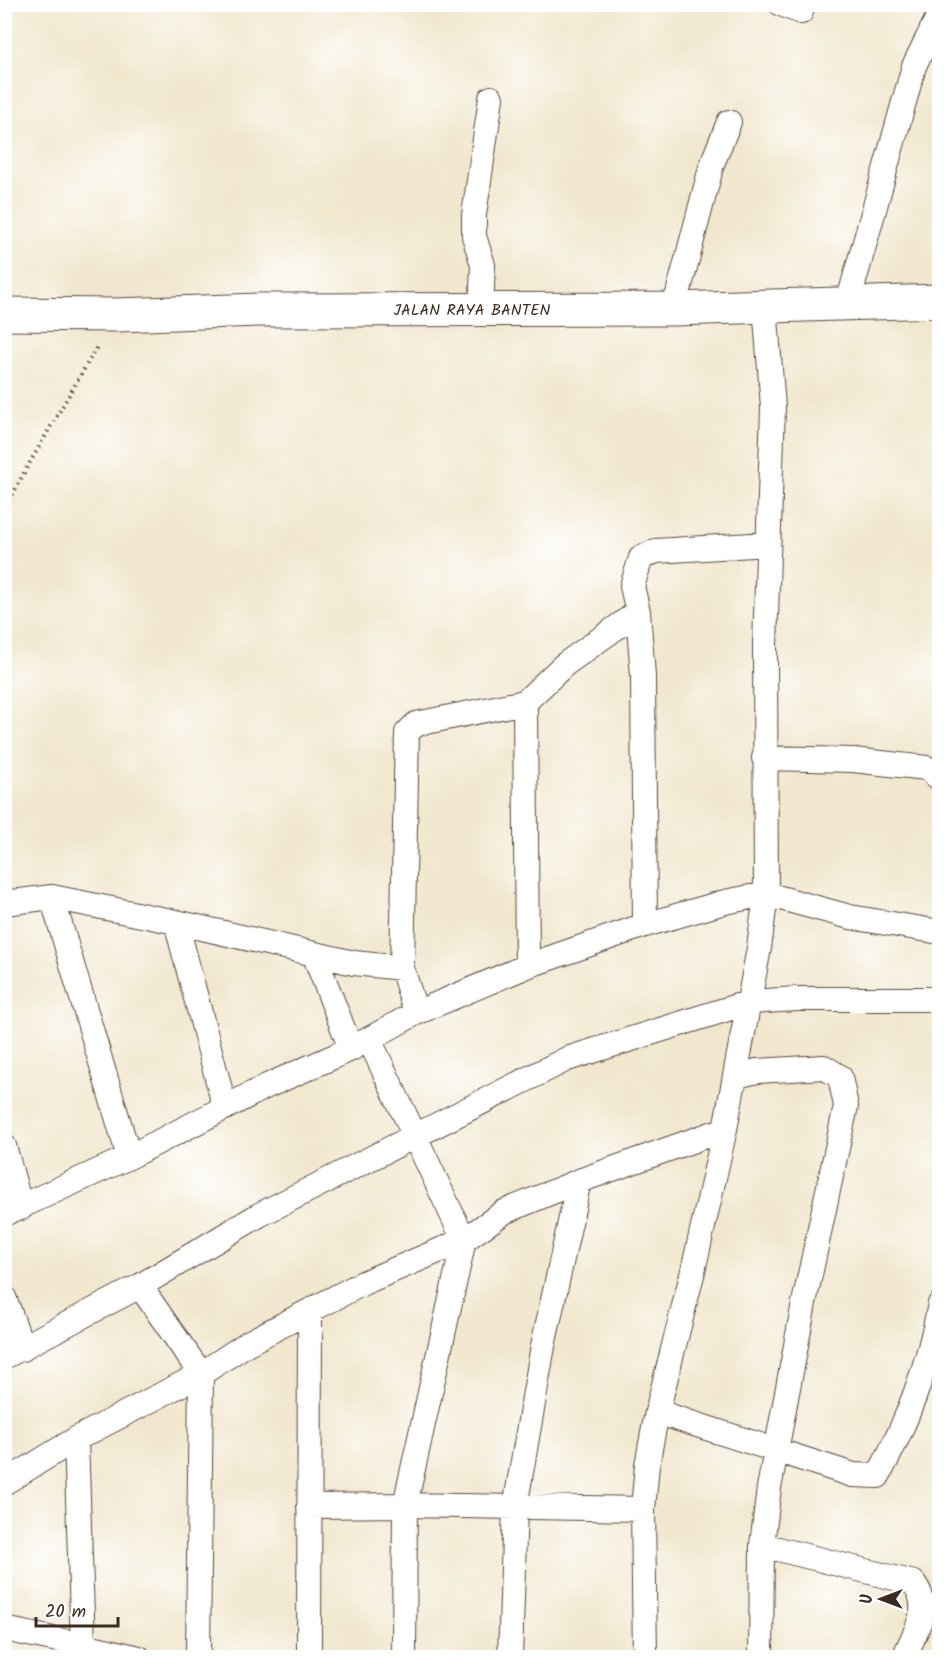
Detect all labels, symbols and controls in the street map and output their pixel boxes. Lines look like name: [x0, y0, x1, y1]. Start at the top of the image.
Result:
street label: JALAN RAYA BANTEN: [394, 298, 551, 323]
north arrow: [851, 1569, 911, 1629]
scale bar: [36, 1590, 118, 1628]
text: U: [855, 1594, 880, 1604]
text: 20 m: [45, 1598, 86, 1627]

